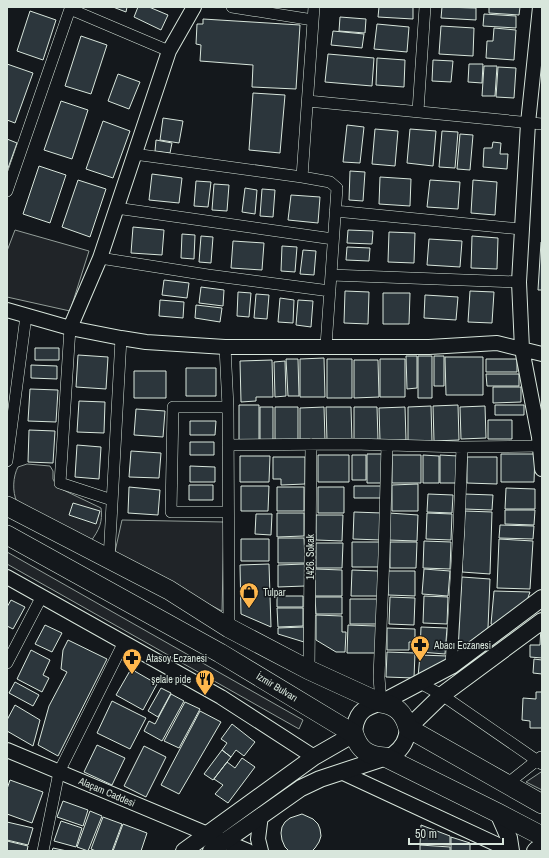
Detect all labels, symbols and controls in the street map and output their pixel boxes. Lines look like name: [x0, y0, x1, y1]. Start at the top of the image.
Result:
street label: 1426. Sokak: [304, 533, 317, 580]
shop icon: Tulpar: [238, 581, 260, 609]
place label: Tulpar: [263, 586, 286, 599]
pharmacy icon: Abacı Eczanesi: [409, 634, 431, 662]
place label: Abacı Eczanesi: [433, 639, 491, 652]
pharmacy icon: Atasoy Eczanesi: [121, 647, 143, 675]
place label: Atasoy Eczanesi: [145, 652, 207, 665]
restaurant icon: şelale pide: [194, 668, 216, 696]
street label: İzmir Bulvarı: [254, 670, 300, 704]
place label: şelale pide: [151, 673, 191, 686]
street label: Alaçam Caddesi: [76, 774, 137, 810]
scale bar: [409, 820, 503, 846]
text: 50 m: [415, 826, 437, 842]

